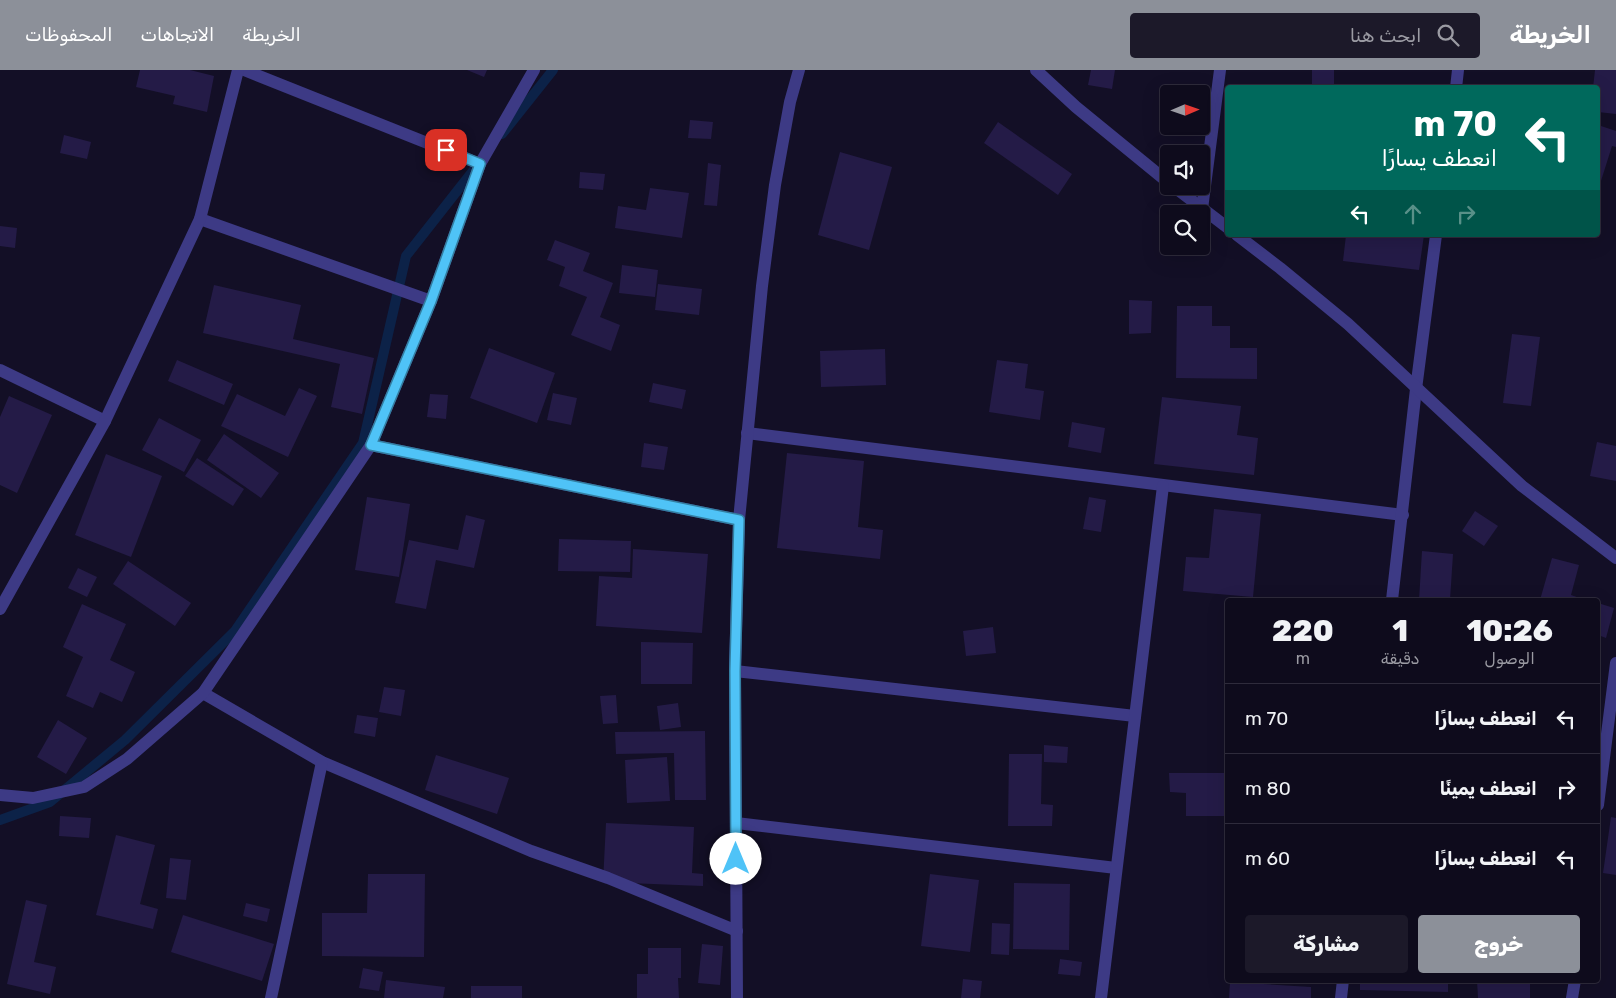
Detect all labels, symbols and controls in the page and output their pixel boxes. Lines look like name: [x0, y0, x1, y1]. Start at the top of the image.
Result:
search box: [1130, 13, 1480, 58]
icon: search: [1434, 21, 1462, 49]
text: الخريطة: [1510, 21, 1591, 49]
text: المحفوظات: [25, 24, 112, 46]
text: الاتجاهات: [140, 24, 214, 46]
text: الخريطة: [242, 24, 301, 46]
text: ابحث هنا: [1350, 24, 1422, 47]
north arrow: [1160, 85, 1210, 135]
map controls: [1160, 85, 1210, 255]
text: 70 m: [1414, 103, 1497, 145]
icon: left: [1515, 105, 1580, 170]
pin: [425, 129, 467, 171]
icon: arrive: [432, 136, 460, 164]
button: sound: [1160, 145, 1210, 195]
text: انعطف يسارًا: [1381, 145, 1497, 172]
icon: left: [1346, 200, 1374, 228]
icon: ahead: [1399, 200, 1427, 228]
icon: right: [1452, 200, 1480, 228]
button: search: [1160, 205, 1210, 255]
text: 220: [1272, 613, 1334, 649]
text: 1: [1392, 613, 1408, 649]
text: 10:26: [1467, 613, 1553, 649]
text: m: [1296, 649, 1310, 668]
text: دقيقة: [1381, 649, 1419, 668]
text: الوصول: [1485, 649, 1535, 668]
icon: left: [1552, 705, 1580, 733]
text: 70 m: [1245, 707, 1288, 730]
text: انعطف يسارًا: [1434, 707, 1537, 730]
icon: right: [1552, 775, 1580, 803]
text: 80 m: [1245, 777, 1291, 800]
text: انعطف يمينًا: [1440, 777, 1537, 800]
position arrow: [709, 832, 761, 884]
icon: left: [1552, 845, 1580, 873]
text: 60 m: [1245, 847, 1290, 870]
text: انعطف يسارًا: [1434, 847, 1537, 870]
button: مشاركة: [1245, 915, 1408, 973]
button: خروج: [1418, 915, 1580, 973]

